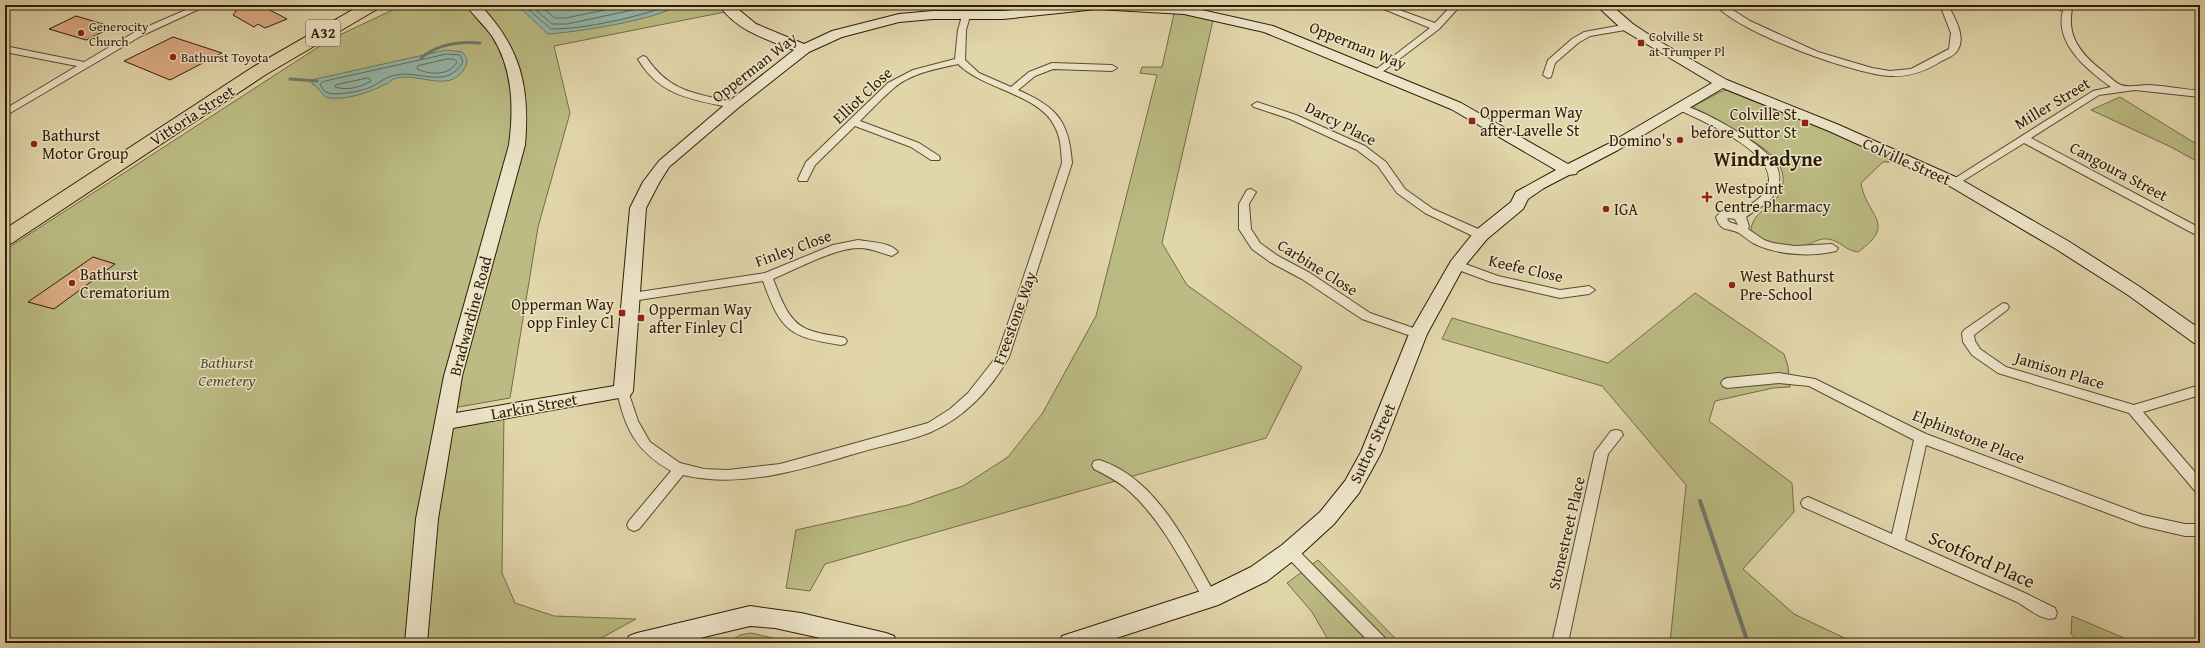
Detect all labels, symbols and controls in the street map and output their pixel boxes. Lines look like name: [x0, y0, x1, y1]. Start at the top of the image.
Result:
street label: Opperman Way: [1306, 15, 1410, 75]
place label: Generocity Church: [89, 17, 149, 51]
road number: A32: [306, 20, 340, 46]
street label: Opperman Way: [706, 26, 802, 108]
place label: Colville St at Trumper Pl: [1649, 27, 1725, 61]
marker: Generocity Church: [76, 28, 86, 38]
marker: Colville St at Trumper Pl: [1636, 38, 1646, 48]
place label: Bathurst Toyota: [181, 48, 269, 67]
marker: Bathurst Toyota: [168, 52, 178, 62]
street label: Elliot Close: [827, 61, 897, 129]
street label: Miller Street: [2010, 71, 2095, 135]
street label: Vittoria Street: [145, 78, 240, 152]
street label: Darcy Place: [1301, 95, 1381, 151]
place label: Opperman Way after Lavelle St: [1480, 100, 1583, 142]
place label: Colville St before Suttor St: [1691, 102, 1797, 144]
marker: Opperman Way after Lavelle St: [1467, 116, 1477, 126]
marker: Colville St before Suttor St: [1800, 118, 1810, 128]
place label: Bathurst Motor Group: [42, 123, 129, 165]
place label: Domino's: [1609, 128, 1672, 152]
street label: Colville Street: [1859, 131, 1955, 191]
marker: Domino's: [1675, 135, 1685, 145]
street label: Cangoura Street: [2066, 135, 2173, 207]
marker: Bathurst Motor Group: [29, 139, 39, 149]
district label: Windradyne: [1713, 144, 1823, 173]
place label: Westpoint Centre Pharmacy: [1715, 176, 1831, 218]
marker: Westpoint Centre Pharmacy: [1702, 192, 1712, 202]
place label: IGA: [1614, 197, 1638, 221]
marker: IGA: [1601, 204, 1611, 214]
street label: Finley Close: [751, 223, 835, 273]
street label: Carbine Close: [1273, 233, 1363, 301]
street label: Keefe Close: [1486, 248, 1566, 288]
street label: Bradwardine Road: [442, 253, 498, 379]
place label: Bathurst Crematorium: [80, 262, 170, 304]
place label: West Bathurst Pre-School: [1740, 264, 1835, 306]
street label: Freestone Way: [986, 268, 1042, 368]
marker: Bathurst Crematorium: [67, 278, 77, 288]
marker: West Bathurst Pre-School: [1727, 280, 1737, 290]
place label: Opperman Way opp Finley Cl: [511, 292, 615, 334]
place label: Opperman Way after Finley Cl: [649, 297, 752, 339]
marker: Opperman Way opp Finley Cl: [617, 308, 627, 318]
marker: Opperman Way after Finley Cl: [636, 313, 646, 323]
street label: Jamison Place: [2010, 344, 2108, 395]
park label: Bathurst Cemetery: [198, 350, 256, 392]
street label: Larkin Street: [489, 387, 580, 425]
street label: Suttor Street: [1343, 398, 1401, 487]
street label: Elphinstone Place: [1909, 403, 2029, 469]
street label: Stonestreet Place: [1541, 474, 1591, 592]
street label: Scotford Place: [1924, 523, 2040, 595]

